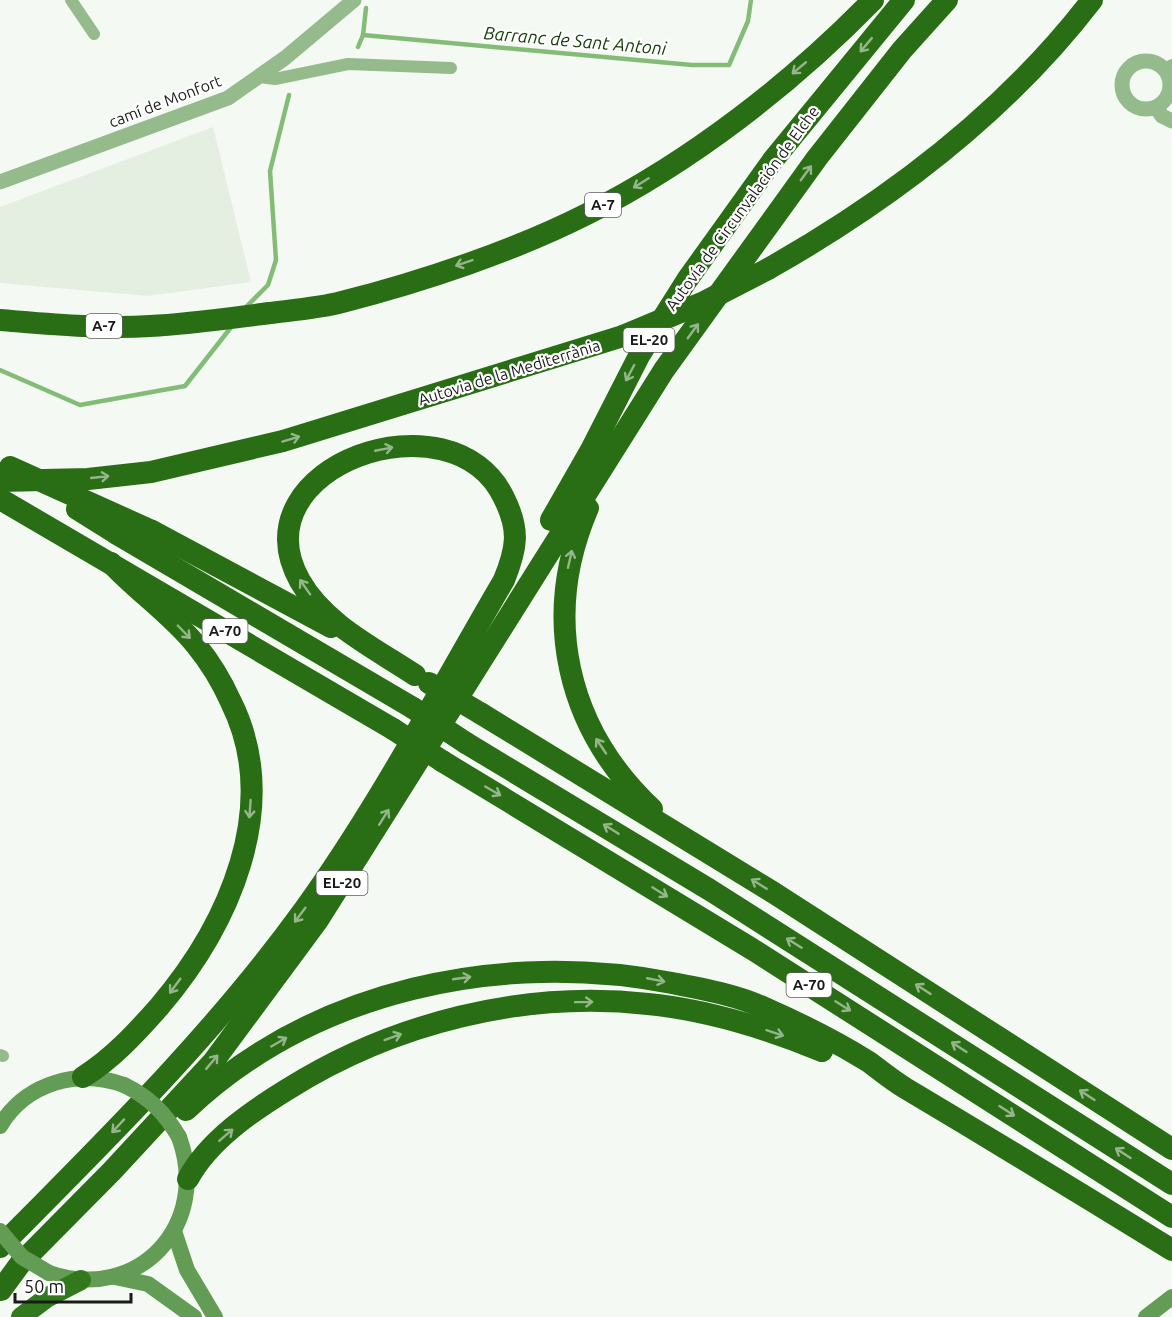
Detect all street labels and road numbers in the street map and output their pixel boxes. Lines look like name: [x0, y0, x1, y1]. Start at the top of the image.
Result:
street label: camí de Monfort: [106, 71, 224, 131]
street label: Autovía de Circunvalación de Elche: [662, 102, 822, 314]
road number: A-7: [585, 193, 621, 217]
road number: A-7: [86, 314, 122, 338]
road number: EL-20: [624, 328, 674, 352]
street label: Autovia de la Mediterrània: [416, 336, 602, 408]
road number: A-70: [202, 619, 248, 643]
road number: EL-20: [316, 871, 368, 895]
road number: A-70: [786, 973, 832, 997]

